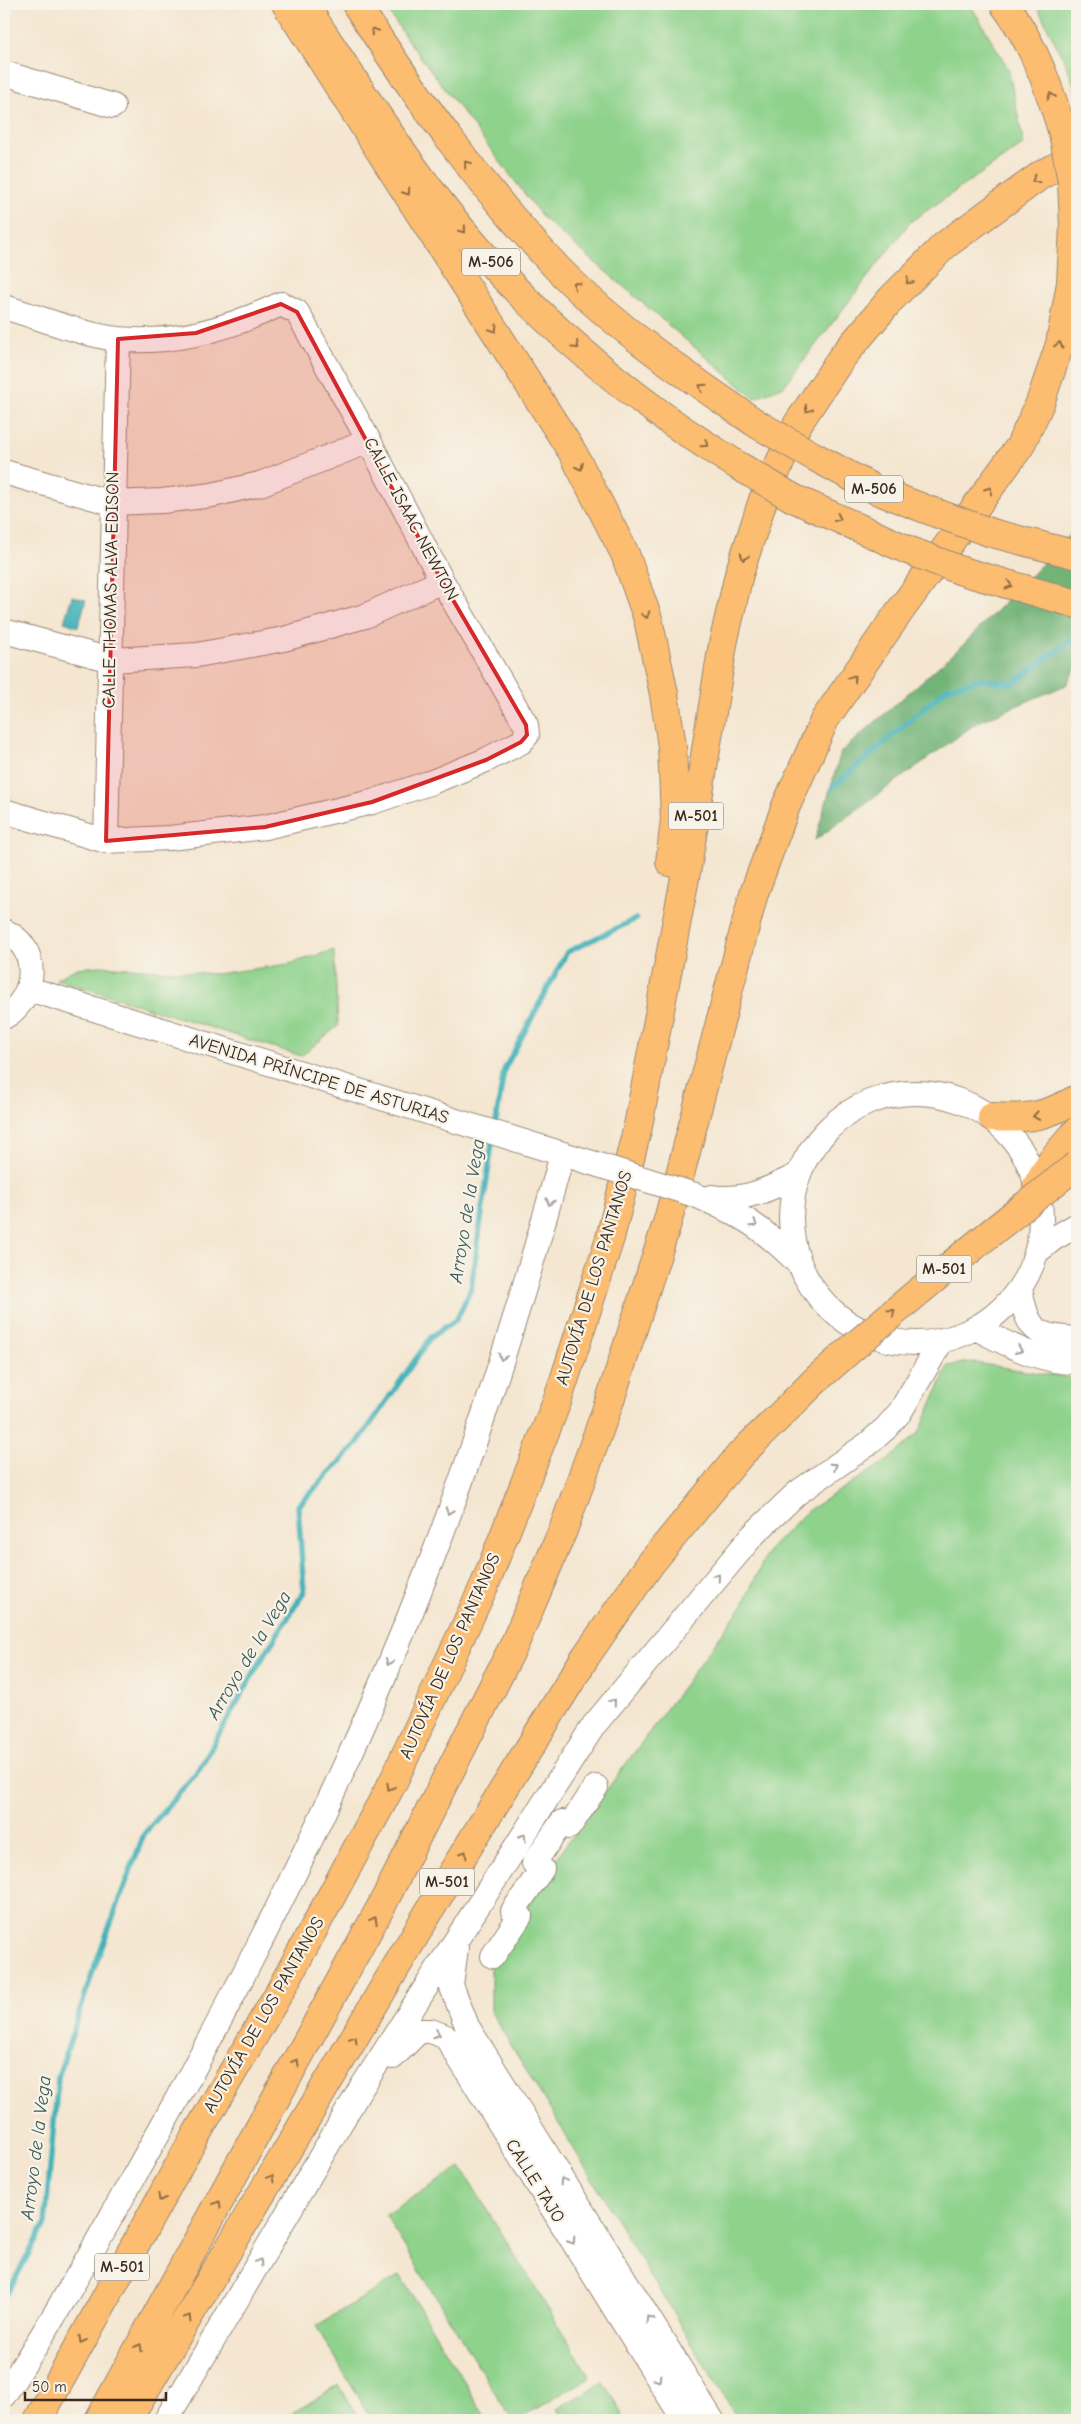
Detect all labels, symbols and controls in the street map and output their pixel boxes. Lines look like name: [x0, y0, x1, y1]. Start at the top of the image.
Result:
one-way arrow: [371, 27, 380, 37]
one-way arrow: [1047, 92, 1057, 100]
one-way arrow: [465, 161, 473, 170]
one-way arrow: [1031, 173, 1040, 183]
one-way arrow: [401, 186, 410, 195]
one-way arrow: [457, 224, 466, 233]
road number: M-506: [462, 248, 520, 276]
one-way arrow: [905, 275, 914, 284]
one-way arrow: [572, 282, 581, 291]
one-way arrow: [488, 324, 498, 333]
one-way arrow: [571, 340, 580, 349]
one-way arrow: [1053, 340, 1064, 349]
one-way arrow: [698, 384, 708, 393]
one-way arrow: [805, 403, 814, 412]
street label: CALLE ISAAC NEWTON: [359, 434, 463, 604]
one-way arrow: [700, 438, 709, 447]
one-way arrow: [574, 462, 584, 471]
street label: CALLE THOMAS ALVA EDISON: [98, 471, 124, 709]
road number: M-506: [845, 476, 903, 502]
one-way arrow: [984, 487, 992, 496]
one-way arrow: [833, 512, 842, 522]
one-way arrow: [740, 553, 750, 561]
one-way arrow: [1004, 579, 1012, 589]
one-way arrow: [640, 610, 650, 619]
one-way arrow: [847, 675, 856, 684]
road number: M-501: [668, 802, 724, 829]
street label: AVENIDA PRÍNCIPE DE ASTURIAS: [187, 1029, 452, 1129]
one-way arrow: [1032, 1111, 1040, 1121]
water label: Arroyo de la Vega: [445, 1137, 489, 1285]
street label: AUTOVÍA DE LOS PANTANOS: [550, 1168, 637, 1388]
one-way arrow: [545, 1197, 556, 1206]
one-way arrow: [749, 1218, 758, 1227]
road number: M-501: [916, 1256, 972, 1282]
one-way arrow: [887, 1308, 896, 1317]
one-way arrow: [1014, 1343, 1023, 1354]
one-way arrow: [498, 1352, 508, 1361]
one-way arrow: [829, 1463, 838, 1472]
one-way arrow: [445, 1506, 455, 1514]
street label: AUTOVÍA DE LOS PANTANOS: [394, 1549, 505, 1762]
one-way arrow: [712, 1574, 721, 1583]
water label: Arroyo de la Vega: [202, 1587, 296, 1724]
one-way arrow: [385, 1657, 395, 1665]
one-way arrow: [608, 1699, 616, 1708]
one-way arrow: [387, 1782, 397, 1791]
one-way arrow: [516, 1833, 526, 1842]
one-way arrow: [457, 1851, 467, 1860]
road number: M-501: [420, 1868, 474, 1895]
street label: AUTOVÍA DE LOS PANTANOS: [198, 1913, 329, 2117]
one-way arrow: [368, 1916, 378, 1925]
one-way arrow: [432, 2028, 440, 2038]
one-way arrow: [347, 2035, 357, 2044]
one-way arrow: [290, 2058, 300, 2067]
water label: Arroyo de la Vega: [16, 2074, 56, 2222]
street label: CALLE TAJO: [501, 2135, 569, 2227]
one-way arrow: [264, 2175, 274, 2184]
one-way arrow: [560, 2178, 570, 2187]
one-way arrow: [157, 2193, 167, 2202]
one-way arrow: [212, 2201, 222, 2210]
one-way arrow: [566, 2236, 576, 2245]
road number: M-501: [94, 2254, 150, 2280]
one-way arrow: [253, 2258, 263, 2267]
one-way arrow: [181, 2315, 191, 2324]
one-way arrow: [646, 2316, 655, 2325]
one-way arrow: [78, 2335, 88, 2344]
one-way arrow: [133, 2343, 143, 2352]
scale bar: [25, 2369, 166, 2401]
one-way arrow: [652, 2374, 661, 2383]
text: 50 m: [32, 2378, 67, 2396]

